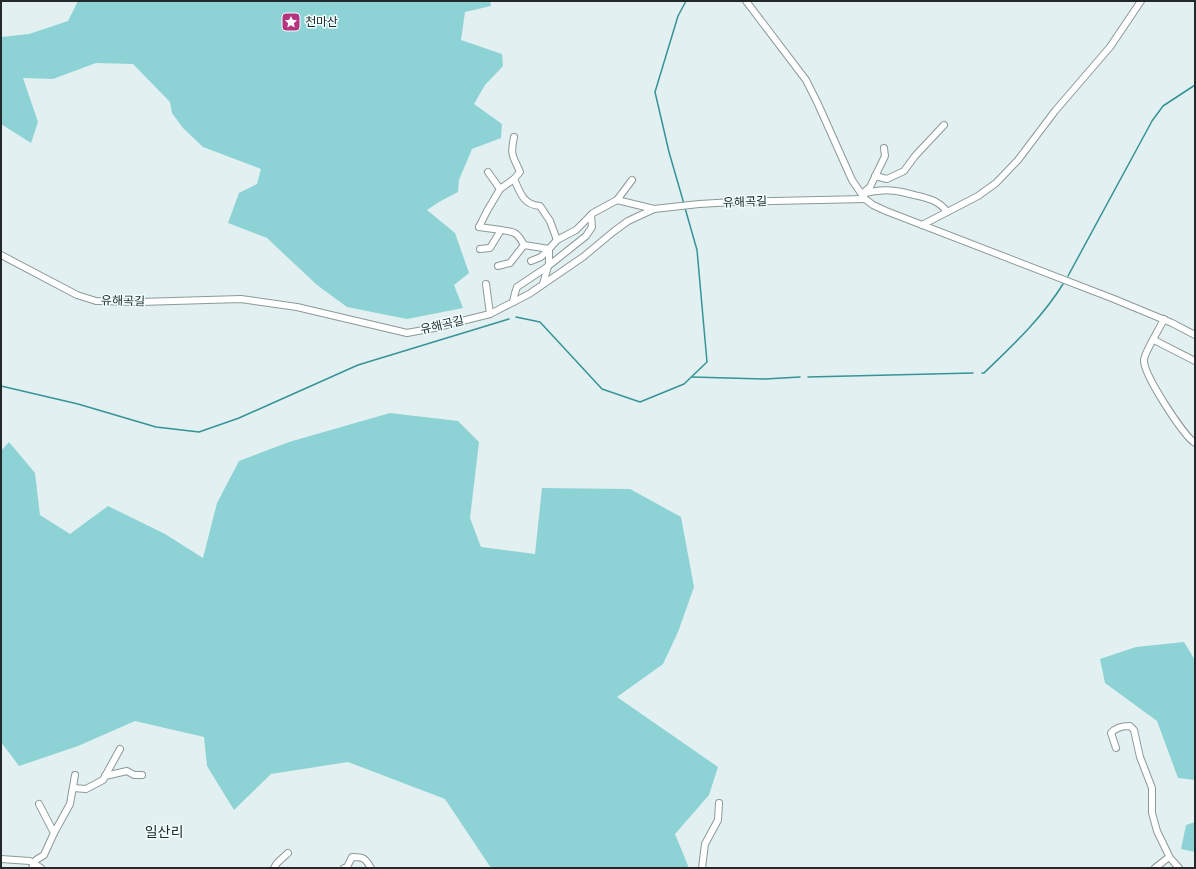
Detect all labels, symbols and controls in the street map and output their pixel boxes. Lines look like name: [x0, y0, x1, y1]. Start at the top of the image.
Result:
place icon: 천마산: [280, 11, 302, 33]
place label: 천마산: [305, 15, 338, 29]
street label: 유해곡길: [723, 194, 767, 210]
street label: 유해곡길: [101, 294, 145, 308]
street label: 유해곡길: [419, 313, 465, 337]
district label: 일산리: [145, 824, 183, 841]

